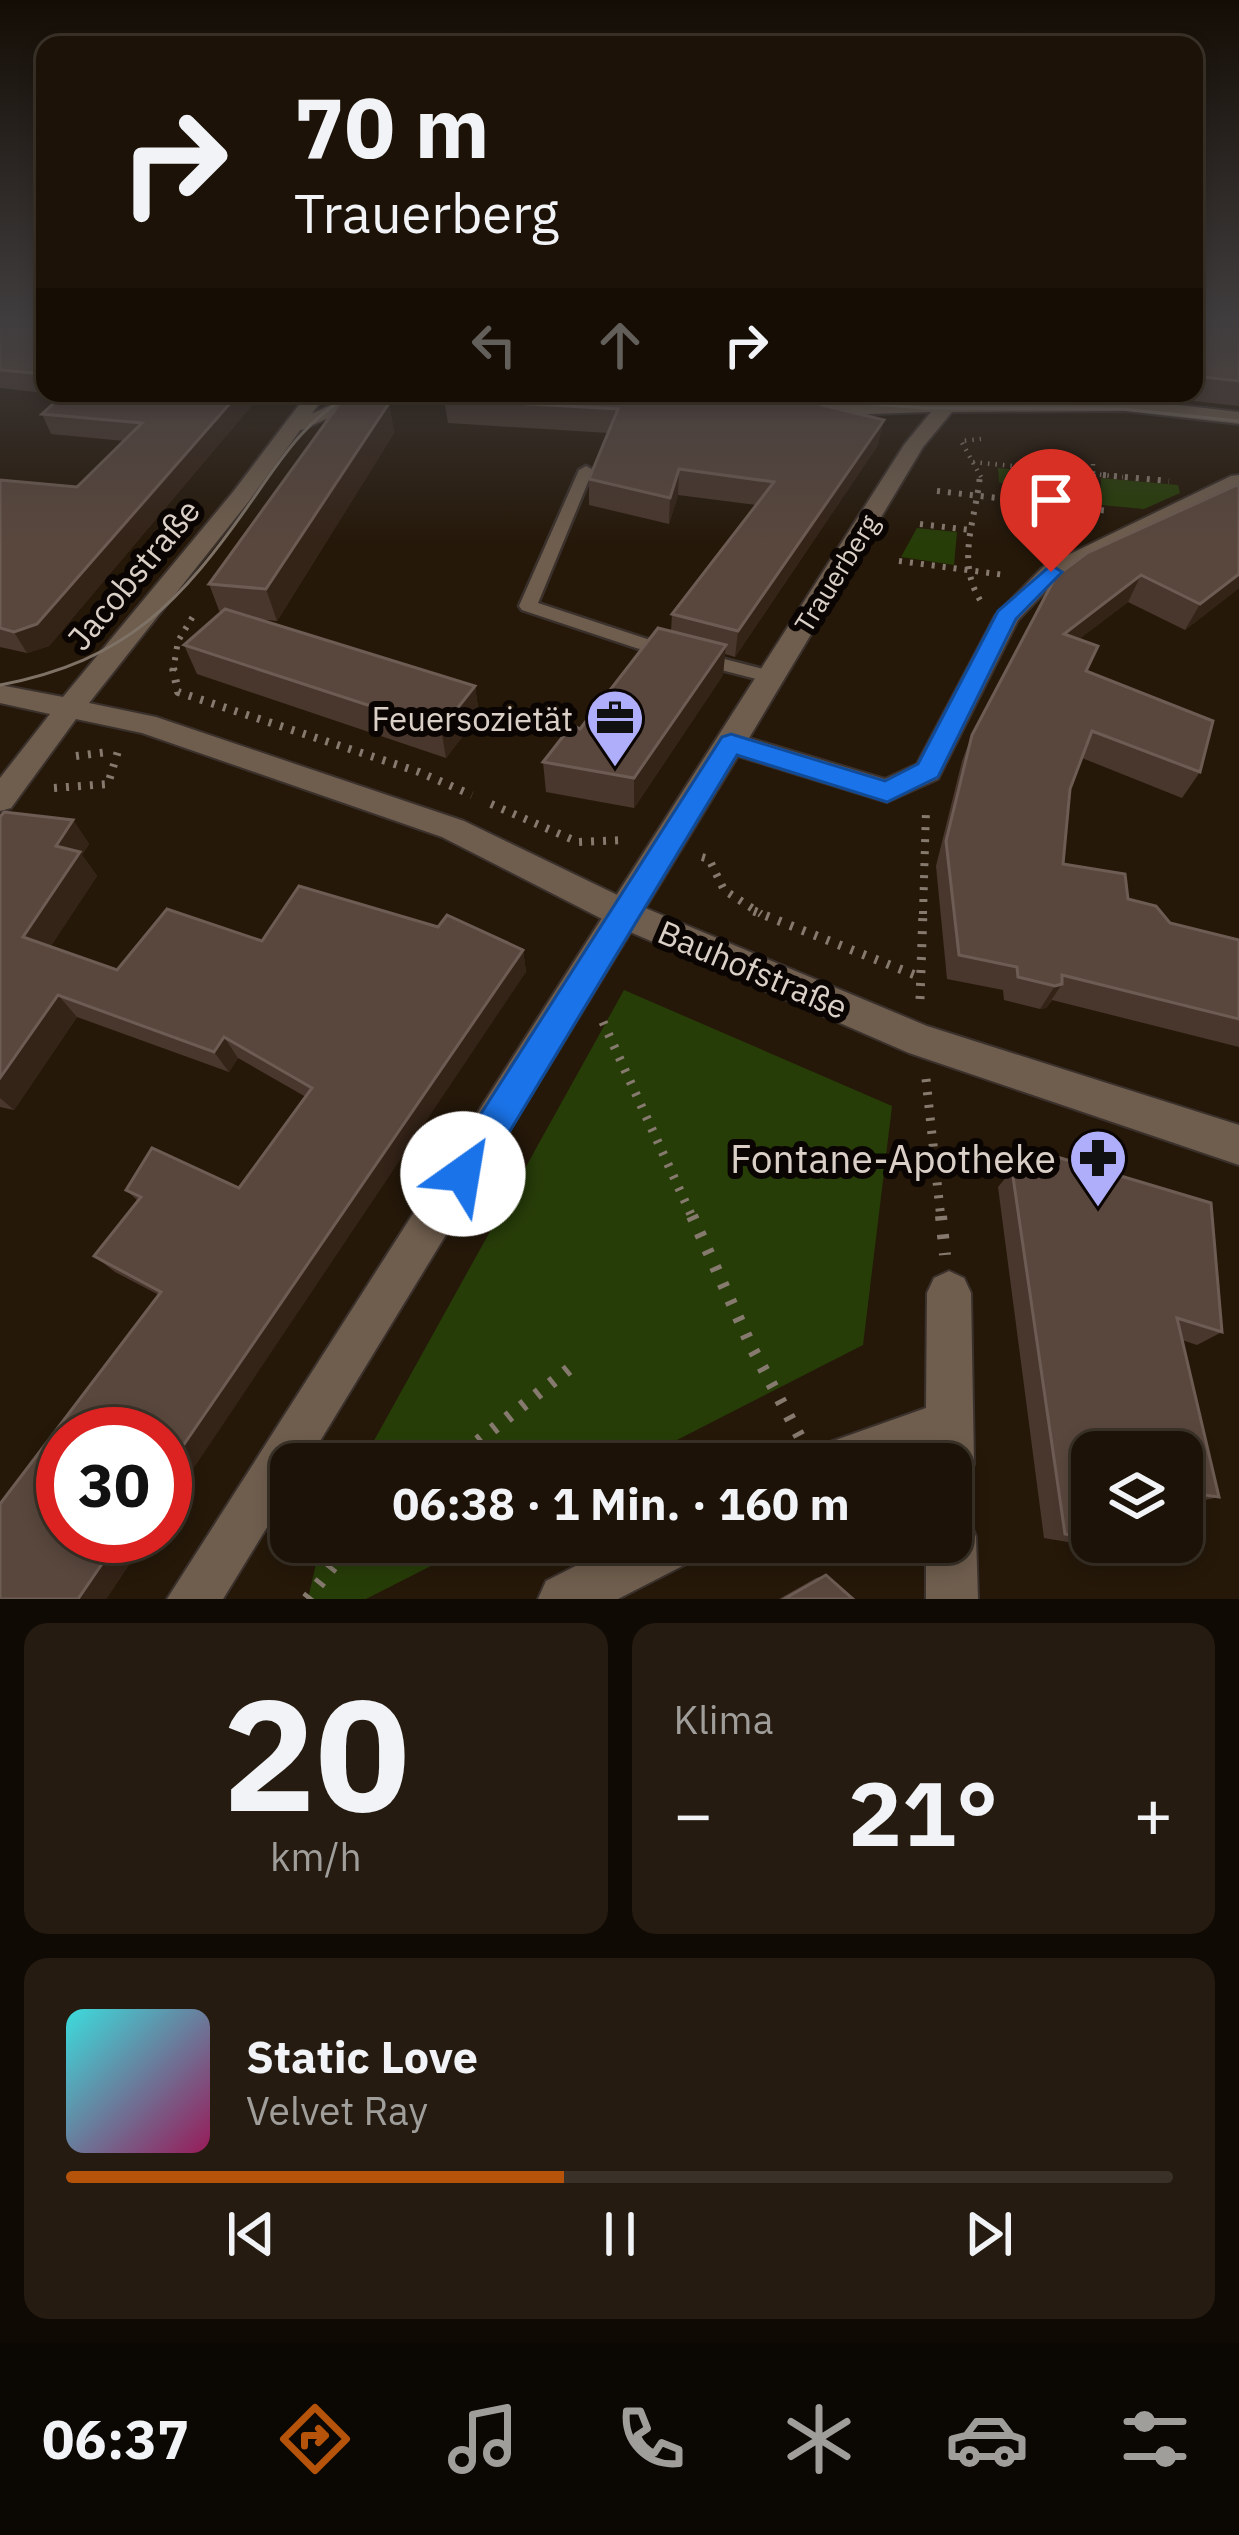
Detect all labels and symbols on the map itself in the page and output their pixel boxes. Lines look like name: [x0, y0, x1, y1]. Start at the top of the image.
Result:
pin: [1000, 449, 1102, 572]
street label: Jacobstraße: [57, 489, 209, 659]
street label: Trauerberg: [786, 507, 886, 638]
office icon: Feuersozietät: [584, 687, 646, 769]
place label: Feuersozietät: [371, 697, 573, 740]
street label: Bauhofstraße: [652, 910, 854, 1028]
position arrow: [400, 1111, 526, 1237]
pharmacy icon: Fontane-Apotheke: [1067, 1127, 1129, 1209]
place label: Fontane-Apotheke: [730, 1133, 1056, 1184]
speed limit sign: 30: [36, 1407, 192, 1563]

